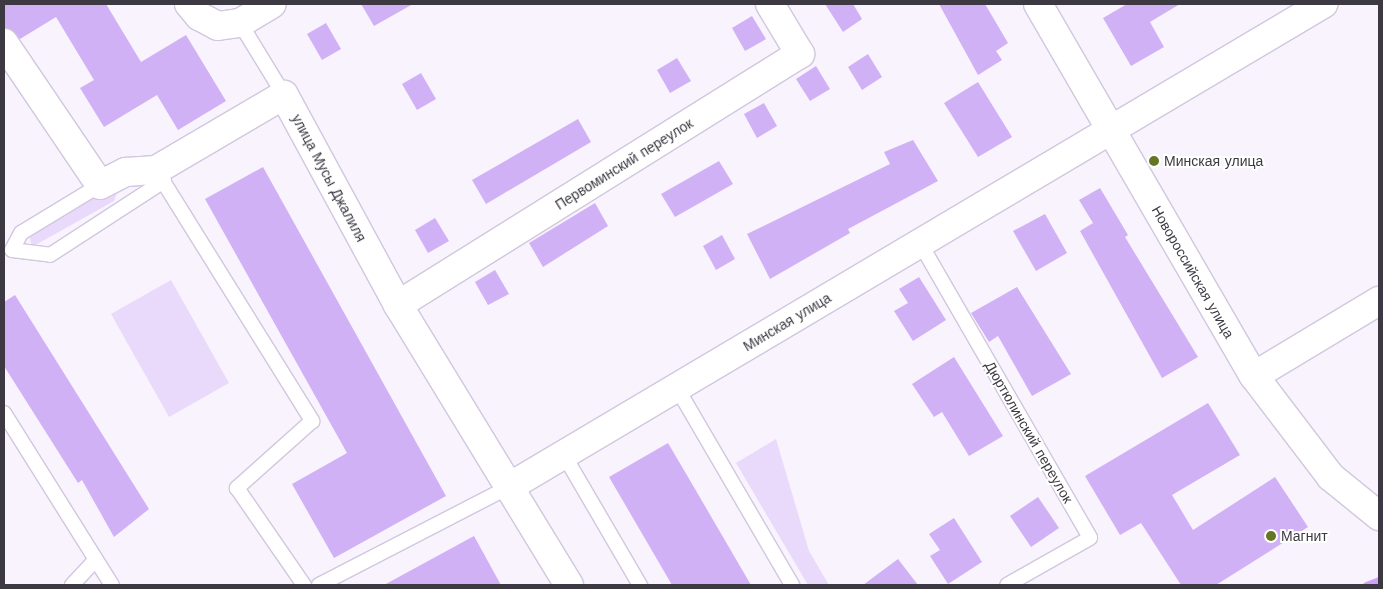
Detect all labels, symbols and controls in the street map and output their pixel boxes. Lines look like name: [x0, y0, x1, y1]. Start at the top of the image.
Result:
street label: улица Мусы Джалиля: [288, 111, 370, 245]
street label: Первоминский переулок: [552, 115, 696, 213]
place label: Минская улица: [1164, 153, 1263, 169]
marker: Минская улица: [1148, 155, 1160, 167]
street label: Новороссийская улица: [1148, 203, 1238, 341]
street label: Минская улица: [740, 289, 834, 355]
street label: Дюртюлинский переулок: [981, 358, 1077, 506]
place label: Магнит: [1281, 528, 1328, 544]
marker: Магнит: [1265, 530, 1277, 542]

